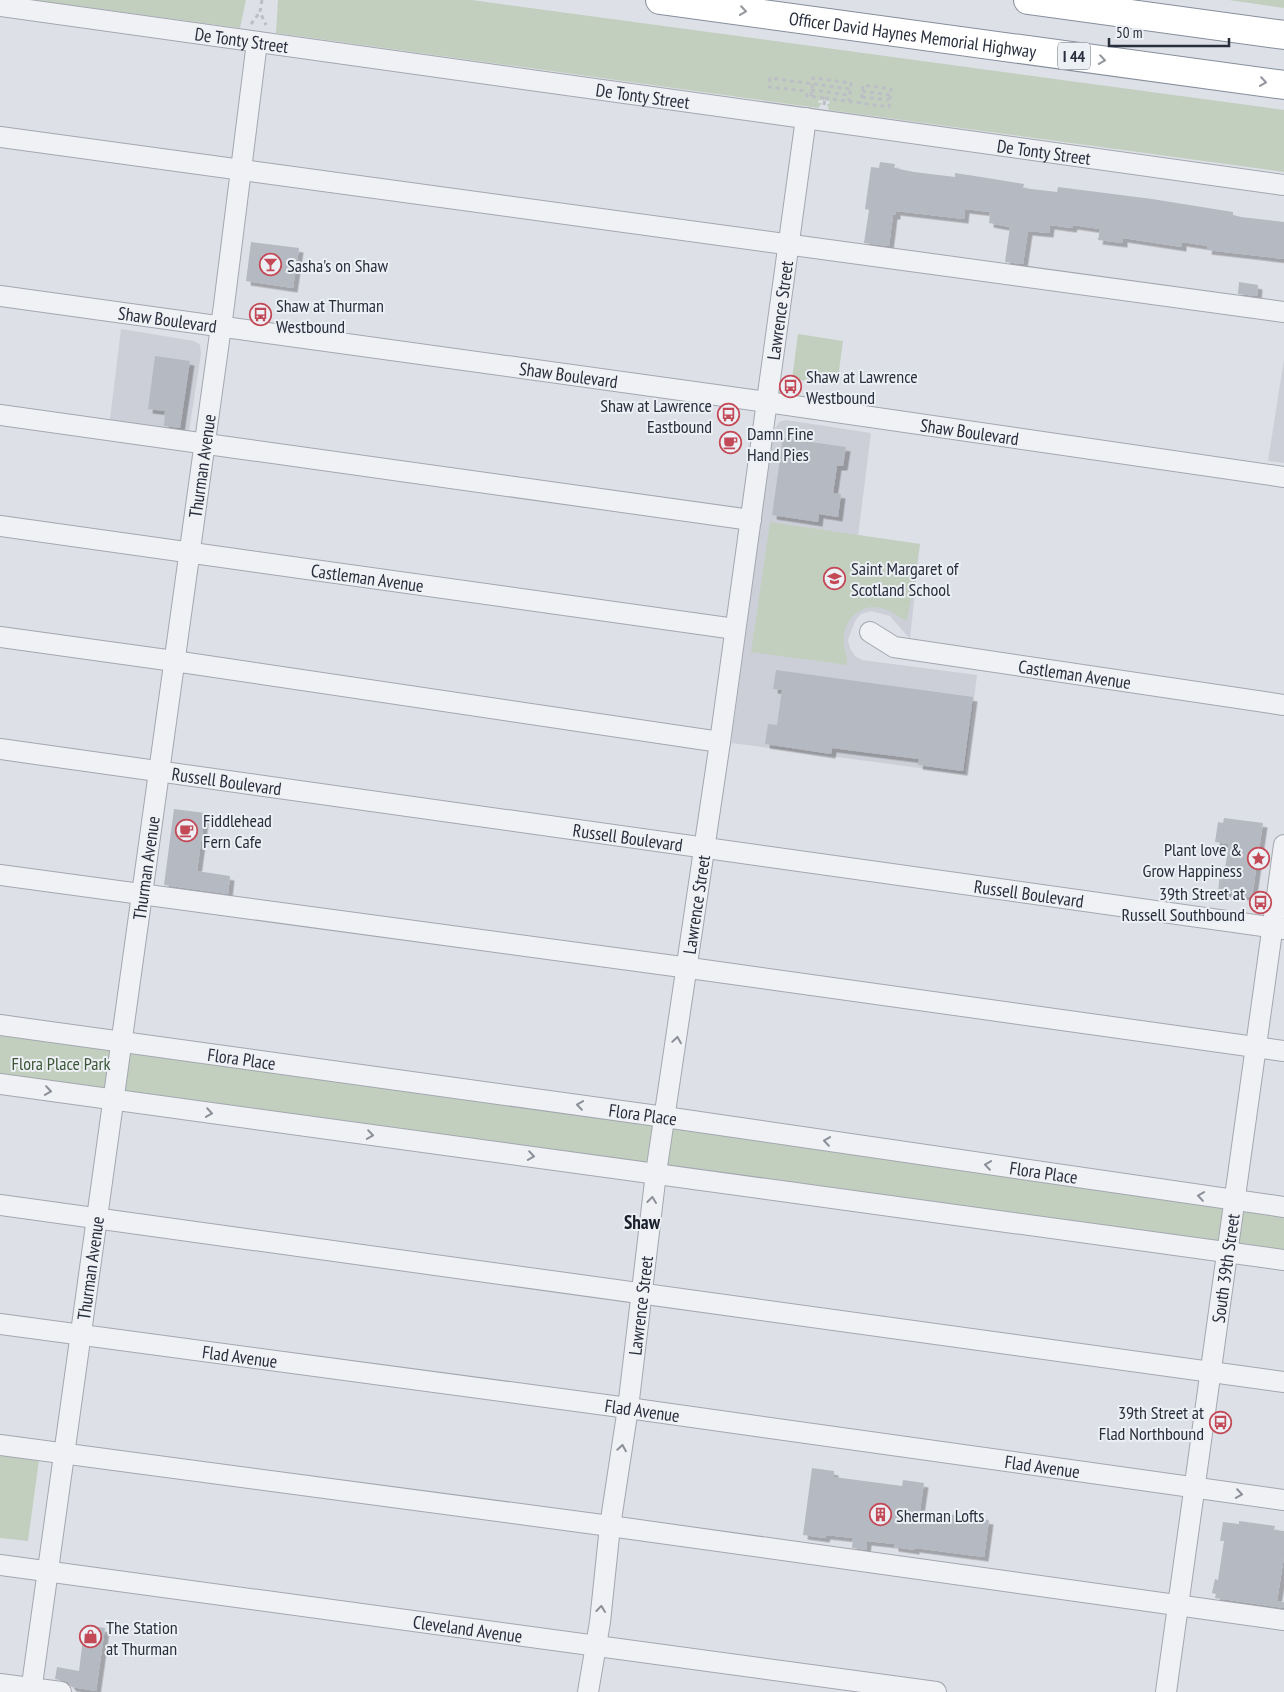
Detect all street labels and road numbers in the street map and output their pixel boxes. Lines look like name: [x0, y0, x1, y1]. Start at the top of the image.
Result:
street label: Officer David Haynes Memorial Highway: [788, 6, 1038, 63]
street label: De Tonty Street: [193, 22, 290, 58]
road number: I 44: [1058, 42, 1090, 70]
street label: De Tonty Street: [594, 78, 691, 114]
street label: De Tonty Street: [996, 134, 1092, 169]
street label: Lawrence Street: [761, 259, 798, 361]
street label: Shaw Boulevard: [117, 301, 218, 337]
street label: Shaw Boulevard: [518, 356, 619, 393]
street label: Thurman Avenue: [183, 413, 220, 519]
street label: Shaw Boulevard: [919, 413, 1020, 450]
street label: Castleman Avenue: [310, 558, 425, 597]
street label: Castleman Avenue: [1017, 654, 1133, 694]
street label: Russell Boulevard: [170, 762, 283, 800]
street label: Thurman Avenue: [127, 815, 164, 921]
street label: Russell Boulevard: [571, 818, 684, 856]
street label: Lawrence Street: [677, 853, 715, 956]
street label: Russell Boulevard: [973, 874, 1085, 912]
street label: Flora Place: [206, 1042, 277, 1075]
street label: Flora Place: [607, 1098, 678, 1130]
street label: Flora Place: [1008, 1156, 1079, 1188]
street label: South 39th Street: [1206, 1212, 1244, 1324]
street label: Thurman Avenue: [71, 1215, 109, 1321]
street label: Lawrence Street: [623, 1255, 658, 1357]
street label: Flad Avenue: [201, 1340, 279, 1372]
street label: Flad Avenue: [603, 1394, 681, 1427]
street label: Flad Avenue: [1003, 1449, 1081, 1483]
street label: Cleveland Avenue: [412, 1610, 524, 1647]

